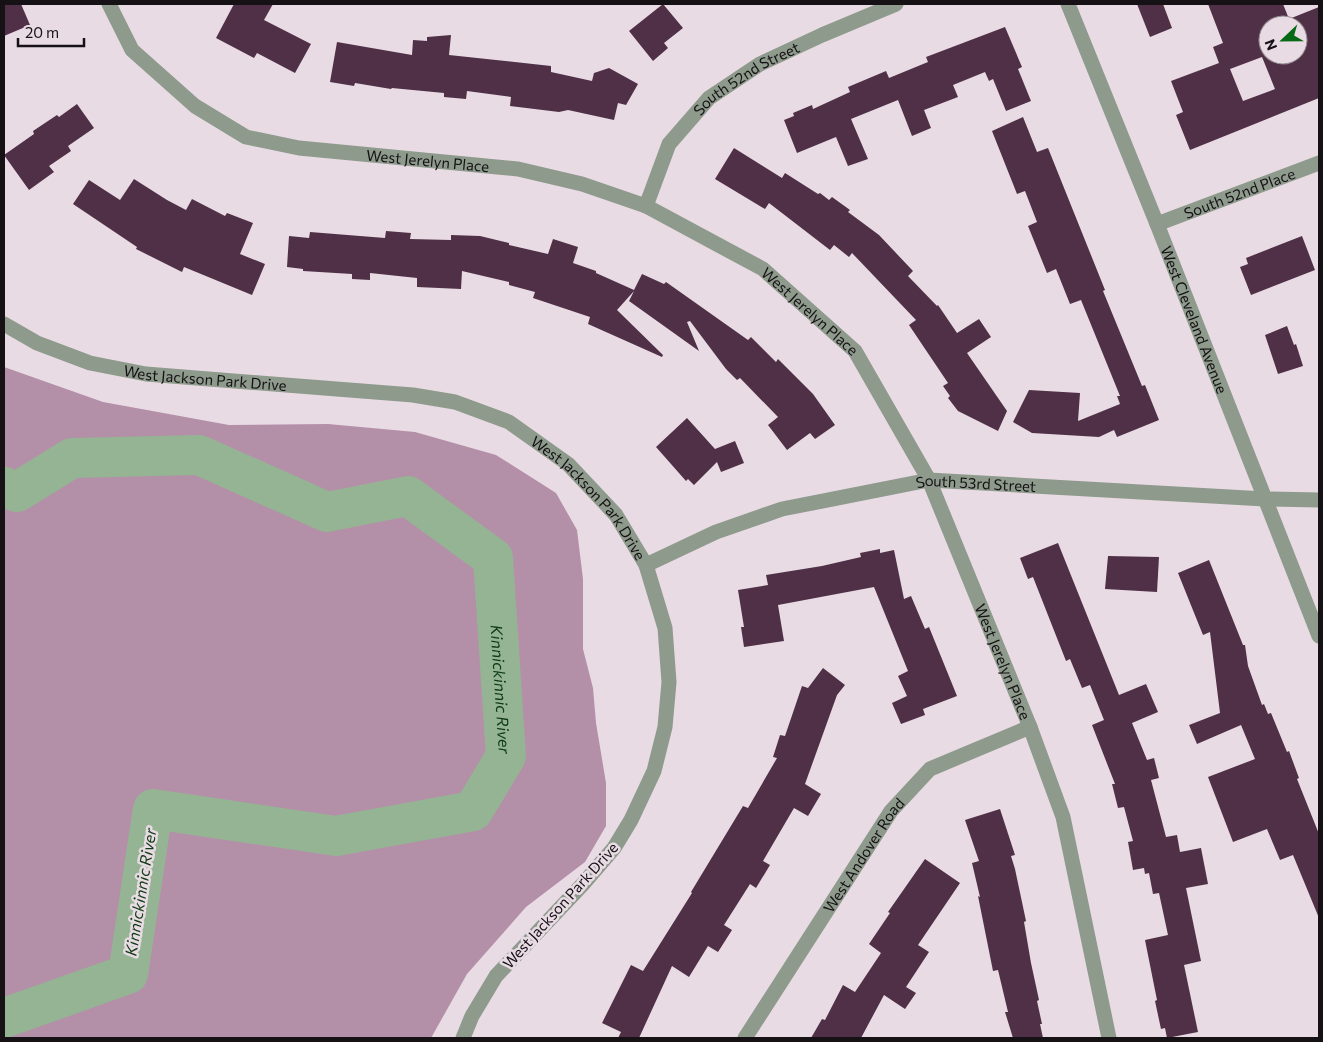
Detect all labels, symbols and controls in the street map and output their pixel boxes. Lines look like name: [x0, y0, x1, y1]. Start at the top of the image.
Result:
scale bar: [18, 15, 84, 47]
north arrow: [1258, 15, 1308, 65]
text: 20 m: [25, 23, 59, 41]
text: N: [1261, 37, 1280, 53]
street label: South 52nd Street: [689, 38, 802, 119]
street label: West Jerelyn Place: [366, 146, 490, 175]
street label: South 52nd Place: [1181, 164, 1298, 222]
street label: West Cleveland Avenue: [1157, 243, 1232, 396]
street label: West Jerelyn Place: [758, 263, 862, 359]
street label: West Jackson Park Drive: [122, 361, 287, 394]
street label: West Jackson Park Drive: [528, 432, 650, 563]
street label: South 53rd Street: [914, 470, 1037, 495]
street label: West Jerelyn Place: [972, 601, 1035, 722]
water label: Kinnickinnic River: [488, 624, 515, 755]
street label: West Andover Road: [819, 794, 908, 916]
water label: Kinnickinnic River: [121, 826, 160, 957]
street label: West Jackson Park Drive: [499, 838, 621, 972]

